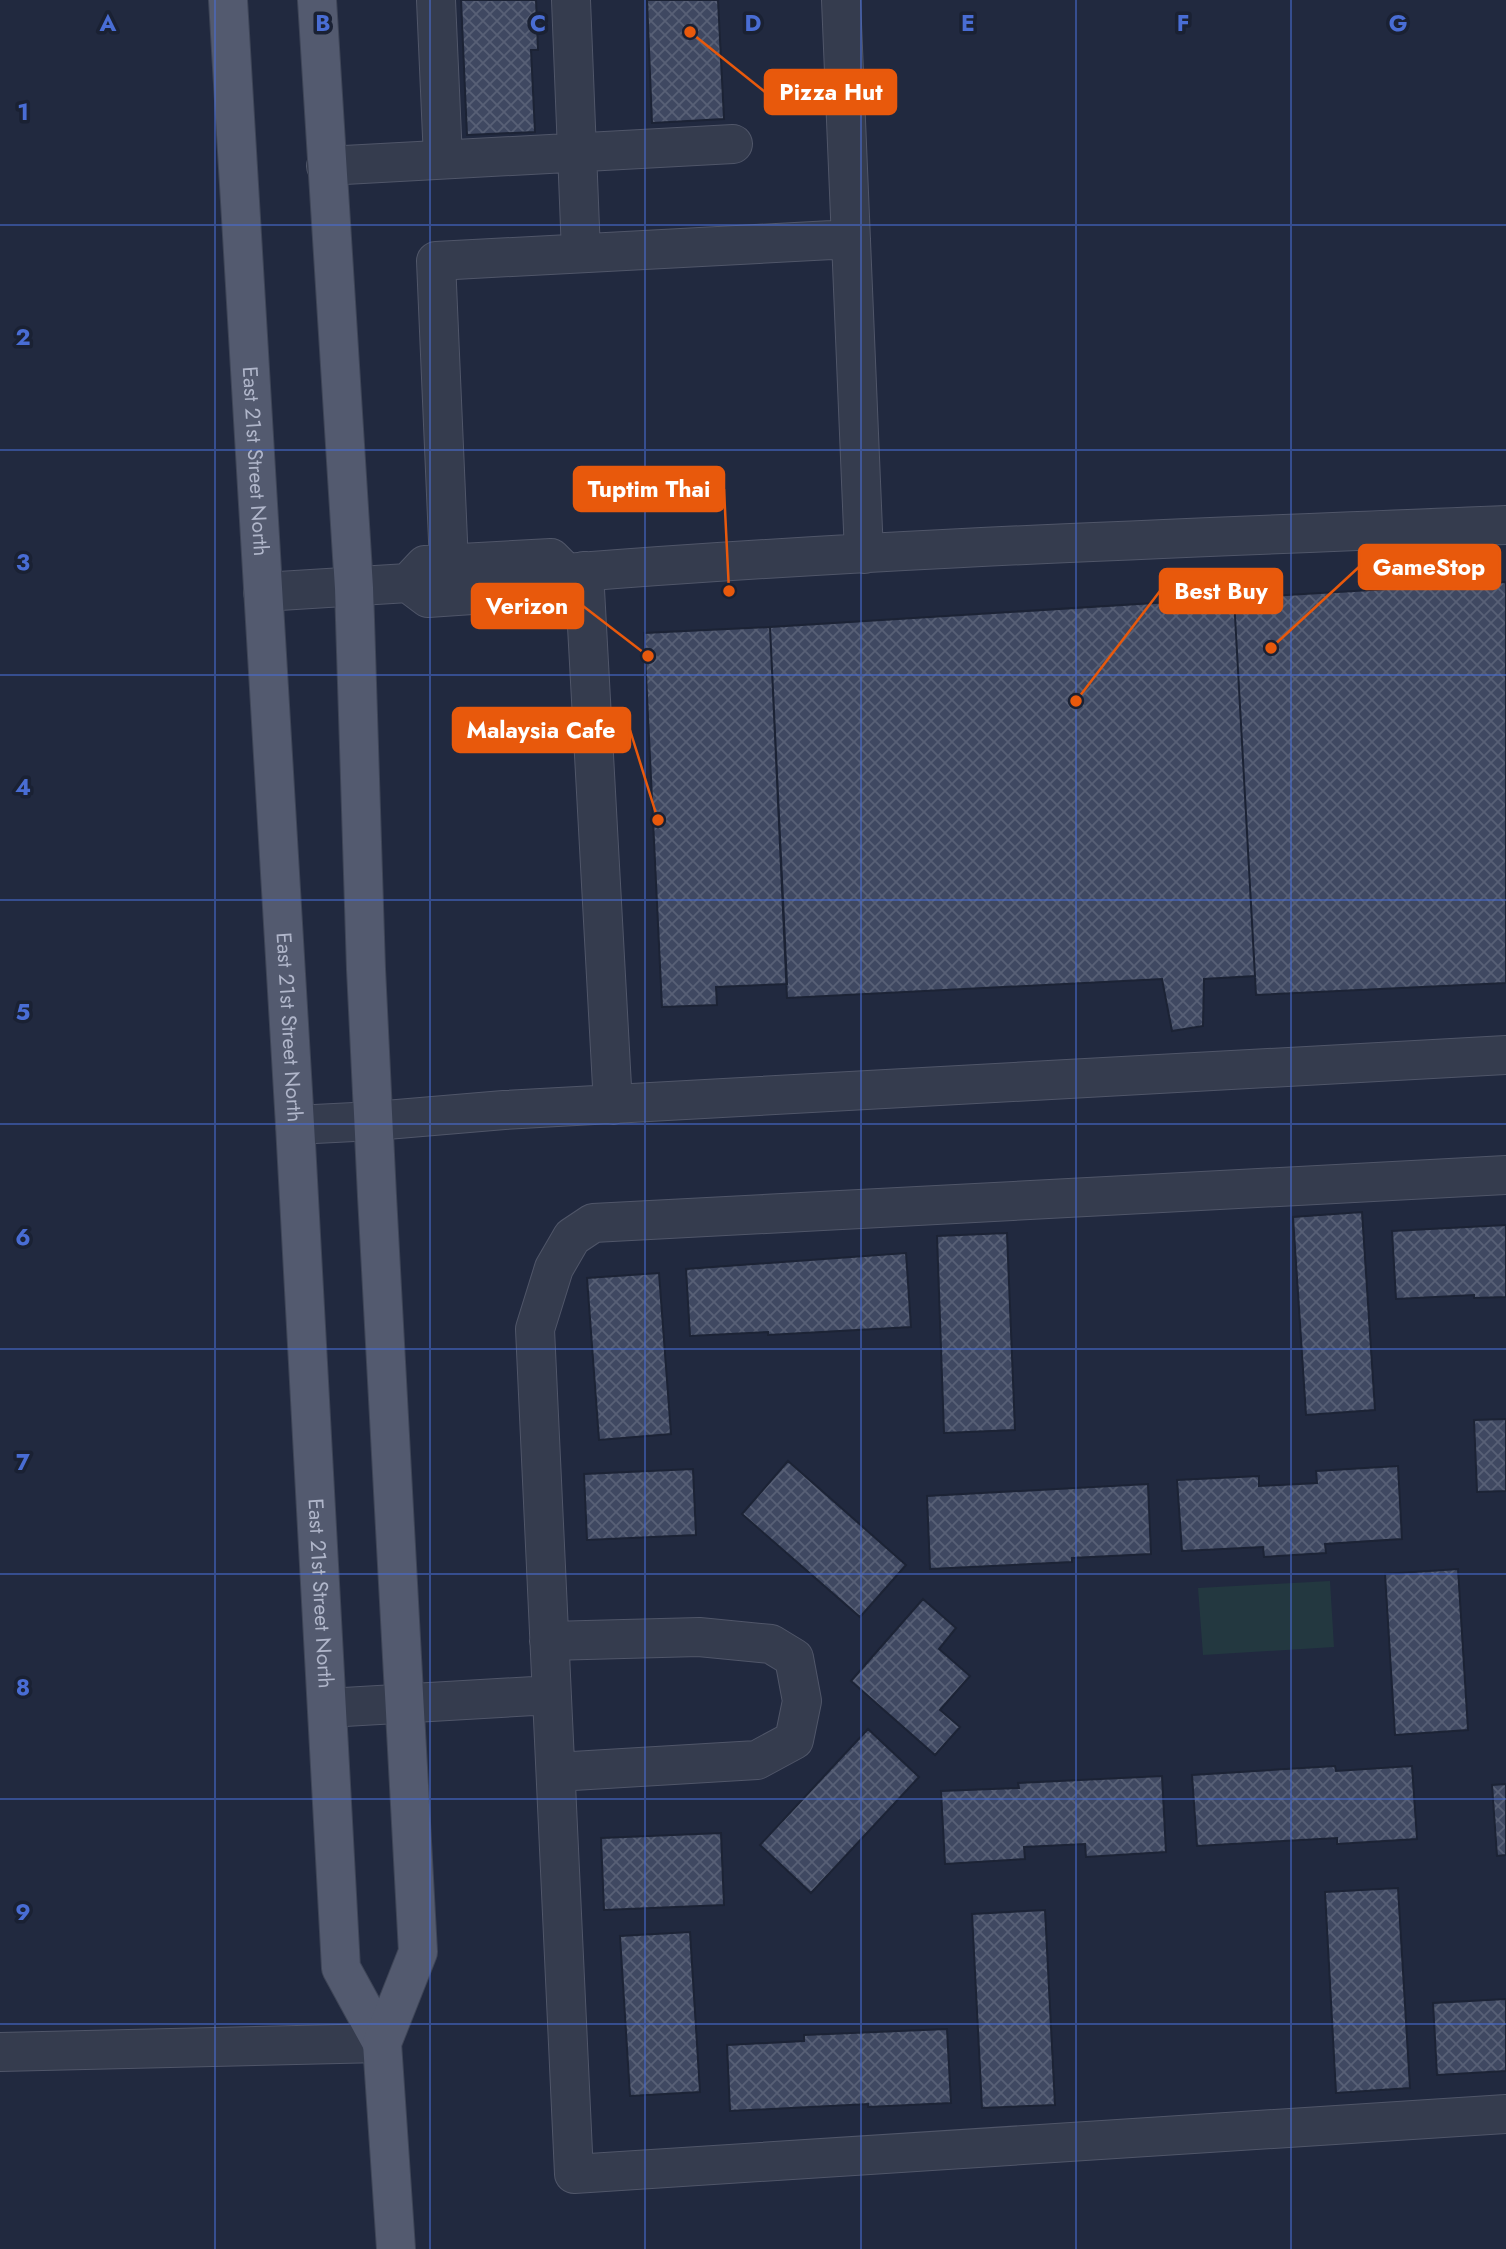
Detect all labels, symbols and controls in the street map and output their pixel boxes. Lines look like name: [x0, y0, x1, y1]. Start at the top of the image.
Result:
text: A: [99, 6, 117, 40]
text: B: [315, 6, 331, 40]
text: C: [530, 6, 546, 40]
text: D: [745, 6, 762, 40]
text: E: [961, 6, 975, 40]
text: F: [1177, 6, 1189, 40]
text: G: [1389, 6, 1407, 40]
callout: Pizza Hut: [765, 70, 896, 114]
text: Pizza Hut: [779, 75, 883, 109]
text: 1: [17, 95, 29, 129]
text: 2: [15, 320, 31, 354]
street label: East 21st Street North: [235, 365, 276, 557]
callout: Tuptim Thai: [574, 467, 724, 511]
text: Tuptim Thai: [588, 472, 710, 506]
text: 3: [16, 545, 30, 579]
callout: GameStop: [1359, 545, 1500, 589]
text: GameStop: [1373, 550, 1485, 584]
callout: Best Buy: [1160, 569, 1282, 613]
text: Best Buy: [1174, 574, 1269, 608]
callout: Verizon: [472, 584, 583, 628]
text: Verizon: [485, 589, 568, 623]
callout: Malaysia Cafe: [453, 708, 630, 752]
text: Malaysia Cafe: [466, 713, 616, 747]
text: 4: [15, 770, 31, 804]
street label: East 21st Street North: [269, 931, 310, 1123]
text: 5: [16, 995, 30, 1029]
text: 6: [15, 1220, 31, 1254]
text: 7: [16, 1445, 30, 1479]
street label: East 21st Street North: [300, 1498, 341, 1689]
text: 8: [16, 1670, 30, 1704]
text: 9: [15, 1895, 31, 1929]

